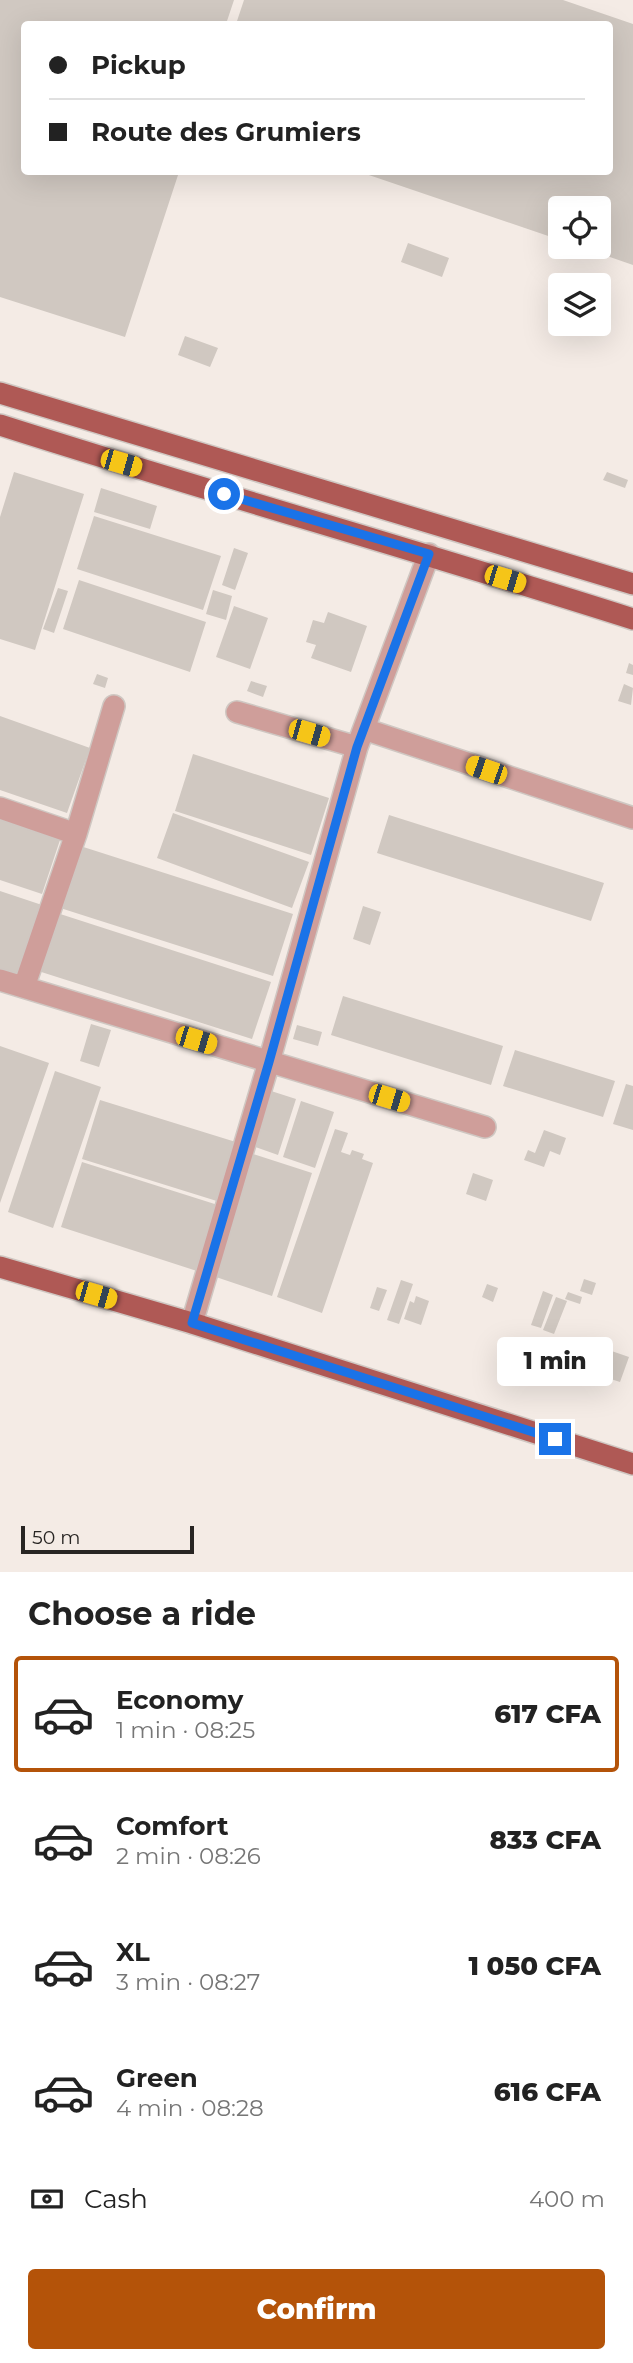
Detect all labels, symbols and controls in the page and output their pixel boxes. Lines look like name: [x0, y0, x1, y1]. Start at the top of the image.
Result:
text: Pickup: [91, 49, 186, 81]
text: Route des Grumiers: [91, 116, 361, 148]
map controls: [548, 196, 611, 336]
button: locate: [548, 196, 611, 259]
button: layers: [548, 273, 611, 336]
car: [98, 447, 145, 479]
route start: [208, 478, 240, 510]
car: [482, 563, 529, 595]
car: [286, 717, 333, 749]
car: [463, 753, 510, 787]
car: [173, 1024, 220, 1056]
car: [366, 1082, 413, 1114]
car: [73, 1279, 120, 1311]
callout: 1 min: [497, 1338, 613, 1386]
text: 1 min: [523, 1347, 587, 1375]
route end: [539, 1423, 571, 1455]
scale bar: [21, 1523, 194, 1555]
text: 50 m: [32, 1526, 80, 1549]
text: Choose a ride: [28, 1594, 256, 1633]
icon: car: [32, 1683, 95, 1746]
text: Economy: [116, 1684, 243, 1716]
text: 617 CFA: [494, 1698, 601, 1730]
text: 1 min · 08:25: [116, 1716, 255, 1744]
icon: car: [32, 1809, 95, 1872]
text: Comfort: [116, 1810, 228, 1842]
text: 833 CFA: [489, 1824, 601, 1856]
text: 2 min · 08:26: [116, 1842, 261, 1870]
icon: car: [32, 1935, 95, 1998]
text: XL: [116, 1936, 150, 1968]
text: 1 050 CFA: [469, 1950, 601, 1982]
text: 3 min · 08:27: [116, 1968, 260, 1996]
icon: car: [32, 2061, 95, 2124]
text: Green: [116, 2062, 198, 2094]
text: 616 CFA: [494, 2076, 601, 2108]
text: 4 min · 08:28: [116, 2094, 264, 2122]
icon: cash: [28, 2180, 66, 2218]
text: Cash: [84, 2183, 148, 2215]
text: 400 m: [529, 2185, 605, 2213]
button: Confirm: [28, 2269, 605, 2349]

